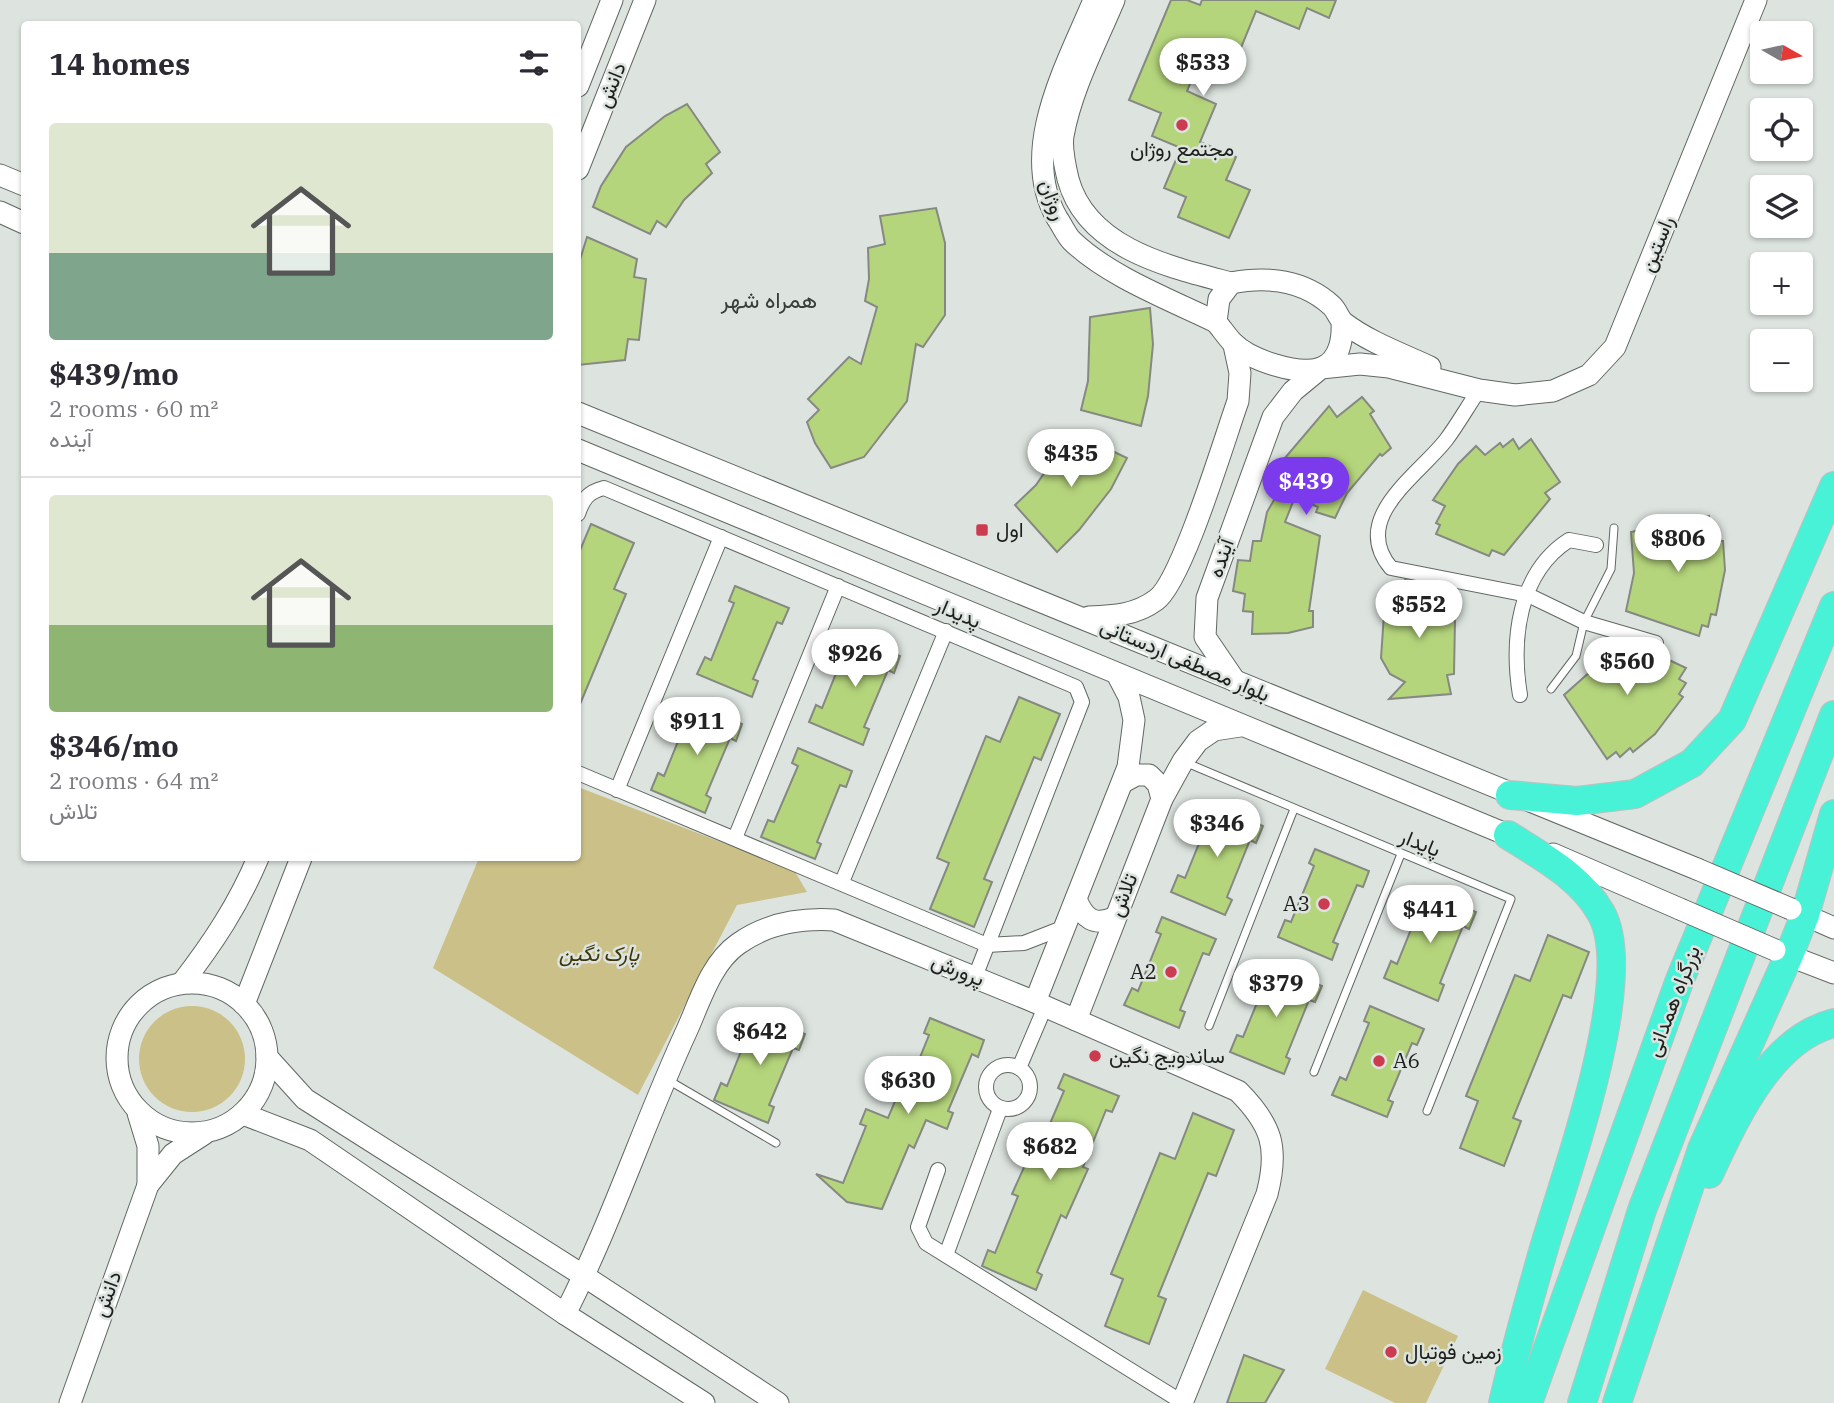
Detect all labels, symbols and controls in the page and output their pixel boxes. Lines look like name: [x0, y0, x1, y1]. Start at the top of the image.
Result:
north arrow: [1750, 21, 1813, 84]
map controls: [1750, 21, 1813, 392]
pin: $533: [1162, 38, 1244, 98]
text: 14 homes: [49, 44, 190, 83]
icon: filters: [515, 44, 553, 82]
text: $533: [1175, 46, 1231, 76]
street label: دانش: [588, 58, 632, 112]
button: locate: [1750, 98, 1813, 161]
marker: مجتمع روژان: [1174, 117, 1190, 133]
place label: مجتمع روژان: [1130, 134, 1234, 163]
icon: home: [238, 168, 364, 294]
street label: روژان: [1033, 175, 1074, 224]
button: layers: [1750, 175, 1813, 238]
street label: راستین: [1632, 211, 1680, 276]
button: +: [1750, 252, 1813, 315]
district label: همراه شهر: [720, 284, 817, 315]
button: −: [1750, 329, 1813, 392]
text: $439/mo: [49, 354, 179, 393]
text: 2 rooms · 60 m²: [49, 393, 219, 423]
text: آینده: [49, 423, 92, 453]
pin: $435: [1030, 430, 1112, 489]
text: $435: [1043, 437, 1099, 467]
pin: $439: [1265, 458, 1347, 517]
text: $439: [1278, 465, 1334, 495]
pin: $806: [1637, 514, 1719, 574]
place label: اول: [996, 515, 1024, 543]
marker: اول: [974, 522, 990, 538]
text: $806: [1650, 522, 1706, 552]
street label: آینده: [1200, 532, 1240, 581]
icon: home: [238, 540, 364, 666]
pin: $552: [1378, 580, 1460, 640]
text: $552: [1391, 588, 1447, 618]
street label: پدیدار: [930, 590, 986, 635]
street label: بلوار مصطفی اردستانی: [1096, 611, 1274, 707]
pin: $926: [814, 630, 896, 689]
text: $926: [827, 637, 883, 667]
pin: $560: [1586, 638, 1668, 697]
text: $560: [1599, 645, 1655, 675]
pin: $911: [656, 698, 738, 757]
text: $911: [669, 705, 725, 735]
text: $346/mo: [49, 726, 179, 765]
text: 2 rooms · 64 m²: [49, 765, 219, 795]
text: تلاش: [49, 795, 98, 825]
pin: $346: [1176, 800, 1258, 859]
text: $346: [1189, 807, 1245, 837]
street label: پایدار: [1394, 821, 1445, 864]
street label: تلاش: [1101, 869, 1143, 920]
pin: $441: [1389, 886, 1471, 945]
place label: A3: [1283, 889, 1310, 917]
text: $441: [1402, 893, 1458, 923]
marker: A3: [1316, 896, 1332, 912]
park label: پارک نگین: [559, 939, 640, 968]
street label: بزرگراه همدانی: [1638, 941, 1706, 1060]
street label: پرورش: [927, 946, 989, 993]
place label: A2: [1130, 957, 1157, 985]
pin: $379: [1235, 960, 1317, 1019]
marker: A2: [1163, 964, 1179, 980]
text: $379: [1248, 967, 1304, 997]
pin: $642: [719, 1007, 801, 1067]
text: $642: [732, 1015, 788, 1045]
place label: ساندویج نگین: [1109, 1041, 1225, 1070]
place label: A6: [1393, 1046, 1420, 1074]
marker: ساندویج نگین: [1087, 1048, 1103, 1064]
marker: A6: [1371, 1053, 1387, 1069]
pin: $630: [867, 1056, 949, 1116]
text: $630: [880, 1064, 936, 1094]
pin: $682: [1009, 1122, 1091, 1182]
text: $682: [1022, 1130, 1078, 1160]
street label: دانش: [85, 1267, 127, 1320]
place label: زمین فوتبال: [1405, 1337, 1502, 1365]
marker: زمین فوتبال: [1383, 1344, 1399, 1360]

